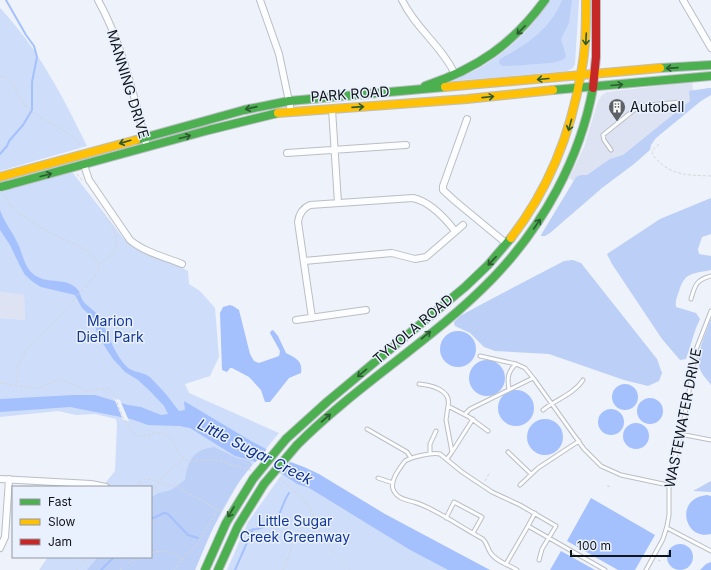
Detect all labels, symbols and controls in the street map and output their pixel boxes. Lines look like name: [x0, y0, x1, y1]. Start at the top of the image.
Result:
one-way arrow: [516, 25, 525, 35]
street label: MANNING DRIVE: [104, 27, 153, 140]
one-way arrow: [582, 32, 589, 45]
one-way arrow: [666, 64, 679, 72]
one-way arrow: [537, 75, 550, 82]
one-way arrow: [610, 81, 623, 89]
street label: PARK ROAD: [310, 82, 390, 105]
one-way arrow: [481, 93, 494, 101]
building icon: Autobell: [607, 97, 627, 122]
place label: Autobell: [630, 98, 684, 115]
one-way arrow: [351, 103, 364, 110]
one-way arrow: [245, 105, 258, 113]
one-way arrow: [566, 119, 573, 132]
one-way arrow: [178, 133, 191, 140]
one-way arrow: [119, 139, 132, 147]
one-way arrow: [39, 171, 52, 178]
one-way arrow: [533, 218, 541, 229]
one-way arrow: [488, 256, 497, 266]
street label: TYVOLA ROAD: [369, 290, 456, 367]
park label: Marion Diehl Park: [76, 312, 144, 345]
one-way arrow: [421, 331, 431, 340]
street label: WASTEWATER DRIVE: [661, 347, 704, 489]
one-way arrow: [357, 369, 367, 378]
water label: Little Sugar Creek: [194, 414, 317, 489]
one-way arrow: [321, 414, 331, 423]
legend: [12, 486, 152, 558]
text: Fast: [48, 494, 72, 509]
one-way arrow: [227, 506, 235, 518]
park label: Little Sugar Creek Greenway: [240, 512, 350, 545]
text: Slow: [48, 514, 76, 529]
scale bar: [571, 532, 670, 558]
text: Jam: [48, 534, 72, 549]
text: 100 m: [577, 538, 611, 553]

